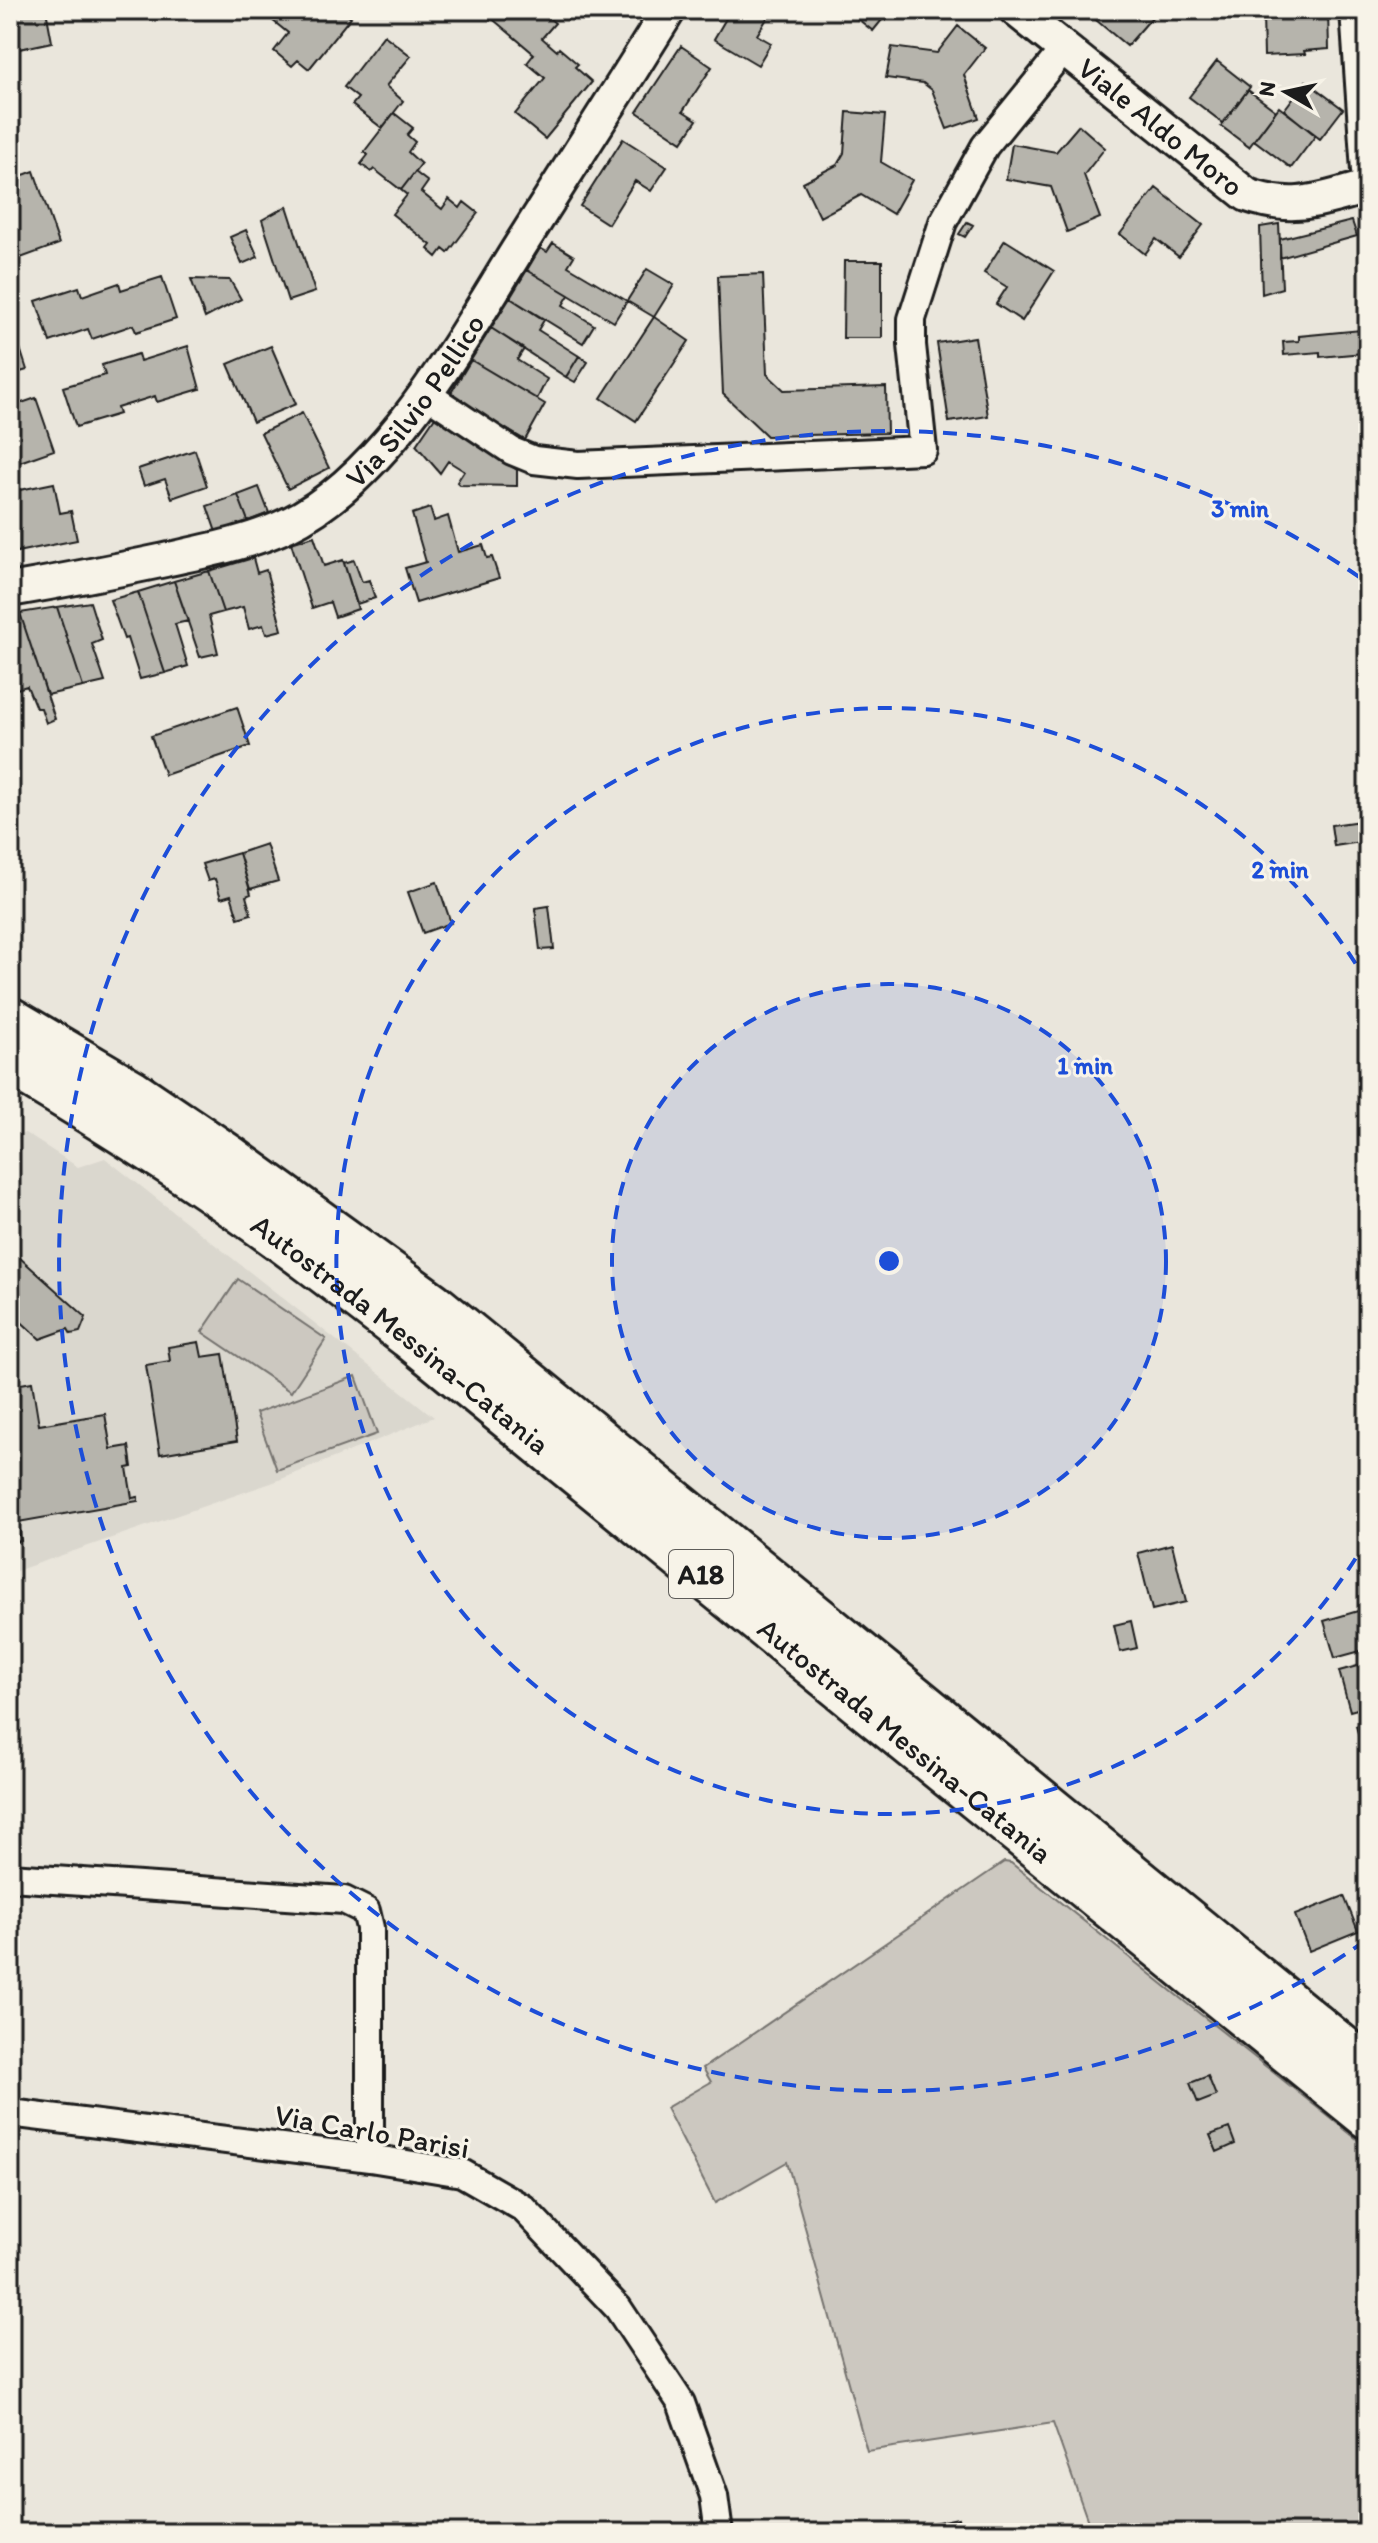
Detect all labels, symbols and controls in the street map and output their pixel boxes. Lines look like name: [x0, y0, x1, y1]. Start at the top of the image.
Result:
street label: Viale Aldo Moro: [1071, 49, 1252, 204]
north arrow: [1246, 52, 1326, 132]
text: N: [1252, 79, 1281, 98]
street label: Via Silvio Pellico: [337, 307, 492, 495]
text: 3 min: [1211, 494, 1269, 523]
text: 2 min: [1251, 855, 1309, 884]
text: 1 min: [1057, 1051, 1113, 1080]
street label: Autostrada Messina-Catania: [244, 1205, 558, 1462]
centre of rings: [875, 1247, 903, 1275]
road number: A18: [669, 1550, 733, 1598]
street label: Autostrada Messina-Catania: [751, 1609, 1061, 1871]
street label: Via Carlo Parisi: [272, 2096, 472, 2166]

